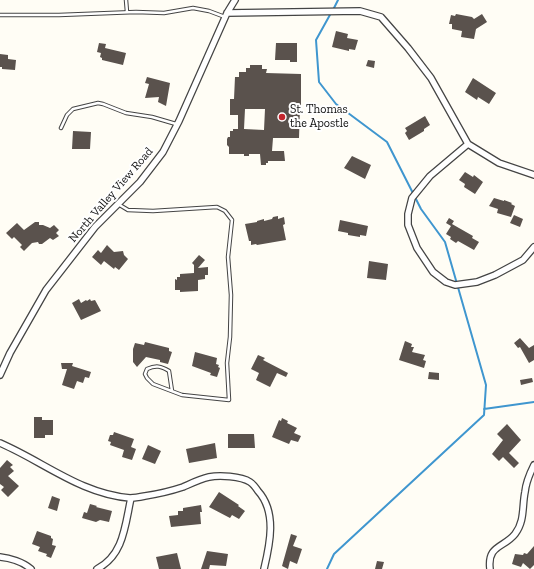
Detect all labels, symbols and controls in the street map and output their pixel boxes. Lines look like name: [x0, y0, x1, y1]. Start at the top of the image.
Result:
place label: St. Thomas the Apostle: [290, 103, 349, 131]
marker: St. Thomas the Apostle: [277, 112, 287, 122]
street label: North Valley View Road: [66, 145, 156, 245]

